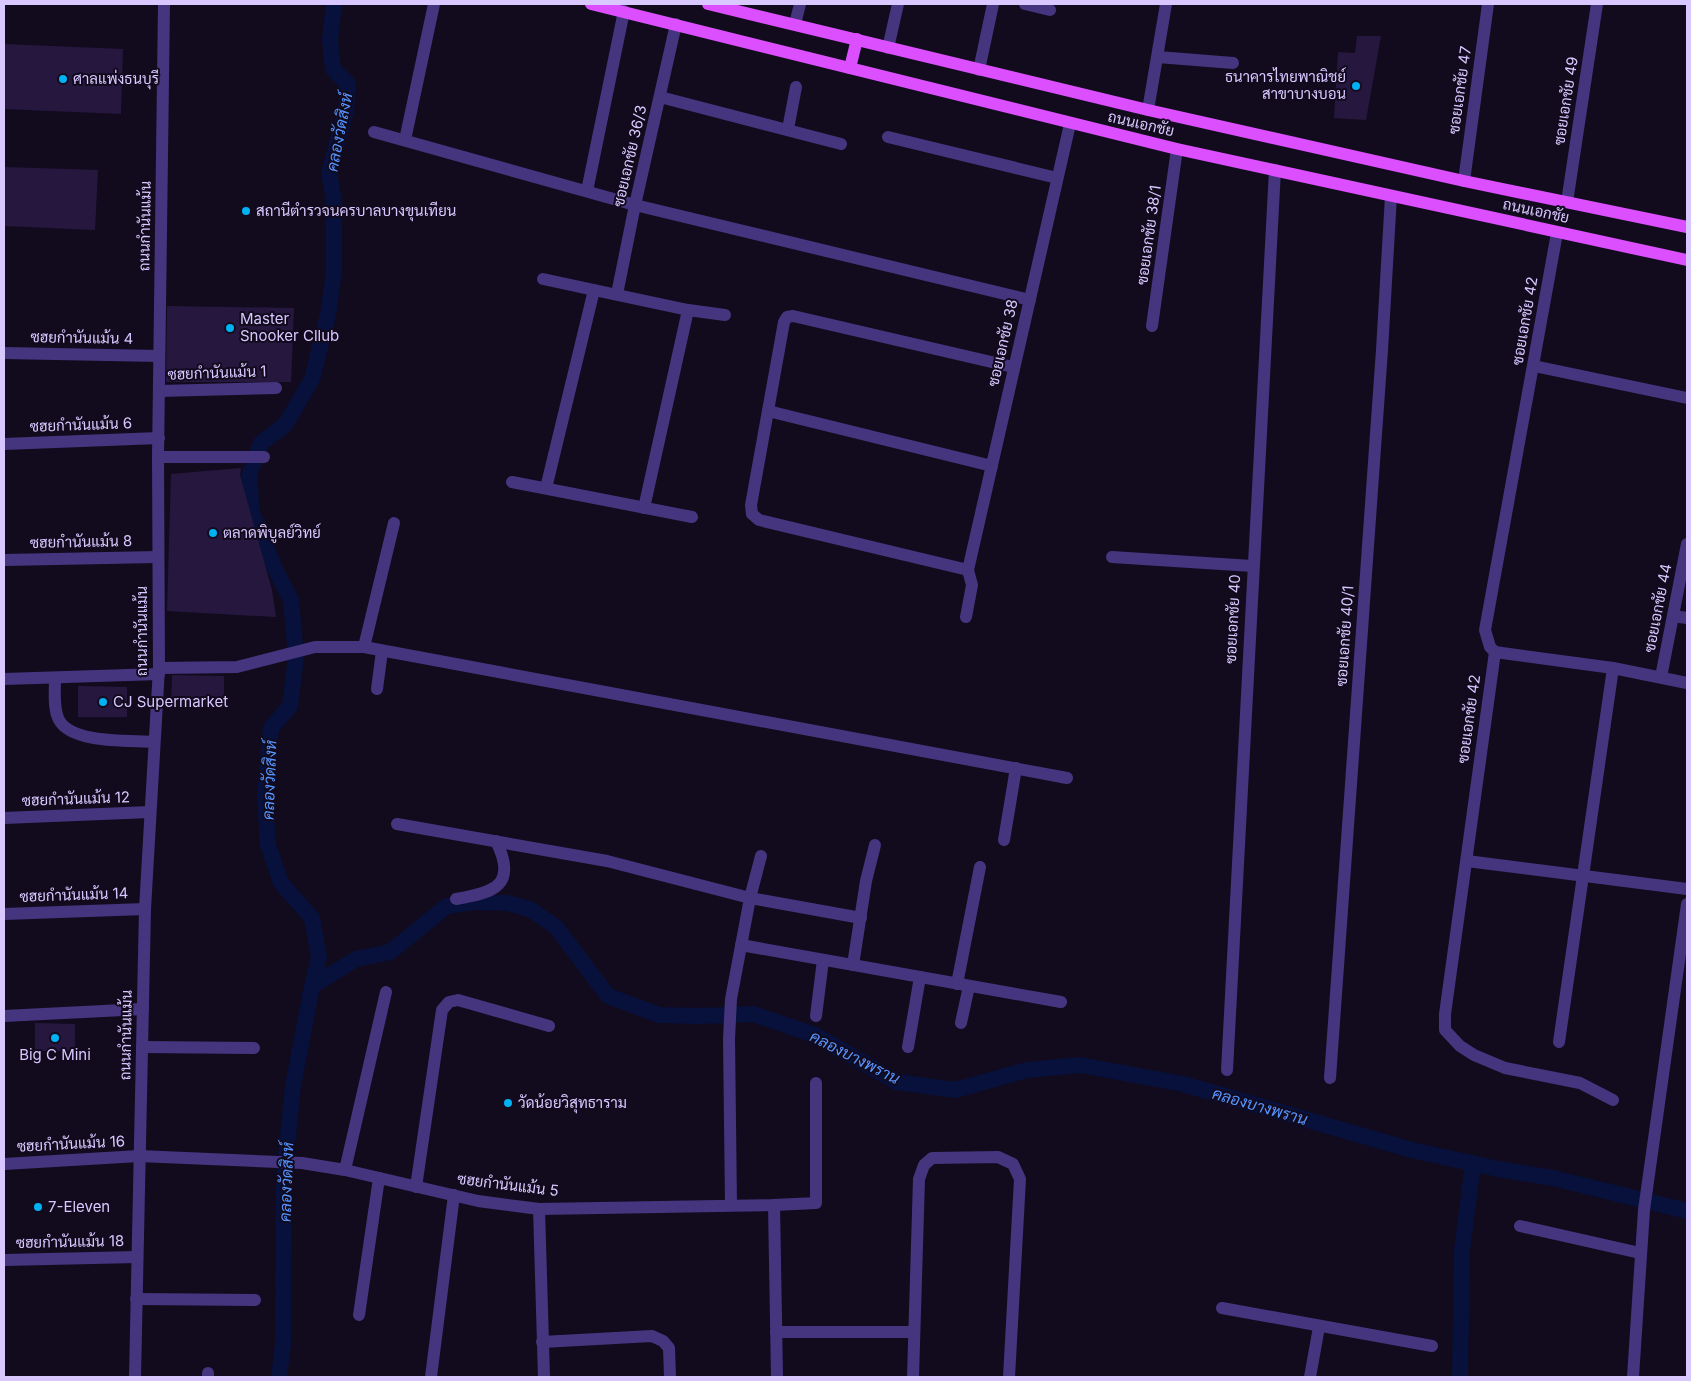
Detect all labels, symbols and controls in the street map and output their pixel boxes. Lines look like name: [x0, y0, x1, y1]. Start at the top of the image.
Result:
street label: ซอยเอกชัย 47: [1444, 45, 1475, 135]
street label: ซอยเอกชัย 49: [1549, 55, 1582, 147]
place label: ธนาคารไทยพาณิชย์ สาขาบางบอน: [1225, 67, 1346, 103]
place label: ศาลแพ่งธนบุรี: [73, 69, 159, 90]
marker: ศาลแพ่งธนบุรี: [57, 73, 69, 85]
marker: ธนาคารไทยพาณิชย์ สาขาบางบอน: [1350, 80, 1362, 92]
water label: คลองวัดสิงห์: [320, 88, 357, 173]
street label: ซอยเอกชัย 36/3: [609, 103, 650, 209]
street label: ถนนเอกชัย: [1106, 107, 1176, 140]
street label: ถนนกำนันแม้น: [134, 181, 155, 271]
street label: ซอยเอกชัย 38/1: [1132, 184, 1165, 286]
street label: ถนนเอกชัย: [1501, 194, 1571, 227]
place label: สถานีตำรวจนครบาลบางขุนเทียน: [256, 201, 456, 222]
marker: สถานีตำรวจนครบาลบางขุนเทียน: [240, 205, 252, 217]
street label: ซอยเอกชัย 42: [1507, 275, 1542, 367]
street label: ซอยเอกชัย 38: [983, 297, 1022, 388]
place label: Master Snooker Cllub: [240, 309, 339, 345]
marker: Master Snooker Cllub: [224, 322, 236, 334]
street label: ซฮยกำนันแม้น 4: [31, 327, 134, 348]
street label: ซฮยกำนันแม้น 1: [167, 361, 267, 384]
street label: ซฮยกำนันแม้น 6: [30, 413, 132, 436]
place label: ตลาดพิบูลย์วิทย์: [223, 523, 321, 543]
marker: ตลาดพิบูลย์วิทย์: [207, 527, 219, 539]
street label: ซฮยกำนันแม้น 8: [30, 531, 132, 552]
street label: ซอยเอกชัย 44: [1640, 562, 1675, 654]
street label: ซอยเอกชัย 40: [1221, 574, 1244, 664]
street label: ซอยเอกชัย 40/1: [1331, 585, 1358, 687]
street label: ถนนกำนันแม้น: [132, 586, 151, 676]
street label: ซอยเอกชัย 42: [1453, 673, 1484, 765]
place label: CJ Supermarket: [113, 692, 228, 711]
marker: CJ Supermarket: [97, 696, 109, 708]
water label: คลองวัดสิงห์: [256, 738, 280, 820]
street label: ซฮยกำนันแม้น 12: [22, 787, 130, 810]
street label: ซฮยกำนันแม้น 14: [19, 883, 129, 906]
street label: ถนนกำนันแม้น: [115, 990, 136, 1080]
water label: คลองบางพราน: [807, 1026, 903, 1088]
marker: Big C Mini: [49, 1032, 61, 1044]
place label: Big C Mini: [19, 1045, 91, 1064]
water label: คลองบางพราน: [1210, 1083, 1310, 1129]
place label: วัดน้อยวิสุทธาราม: [518, 1093, 627, 1114]
marker: วัดน้อยวิสุทธาราม: [502, 1097, 514, 1109]
street label: ซฮยกำนันแม้น 16: [16, 1131, 126, 1156]
water label: คลองวัดสิงห์: [273, 1140, 297, 1222]
street label: ซฮยกำนันแม้น 5: [456, 1169, 560, 1200]
place label: 7-Eleven: [48, 1197, 110, 1216]
marker: 7-Eleven: [32, 1201, 44, 1213]
street label: ซฮยกำนันแม้น 18: [16, 1231, 124, 1252]

